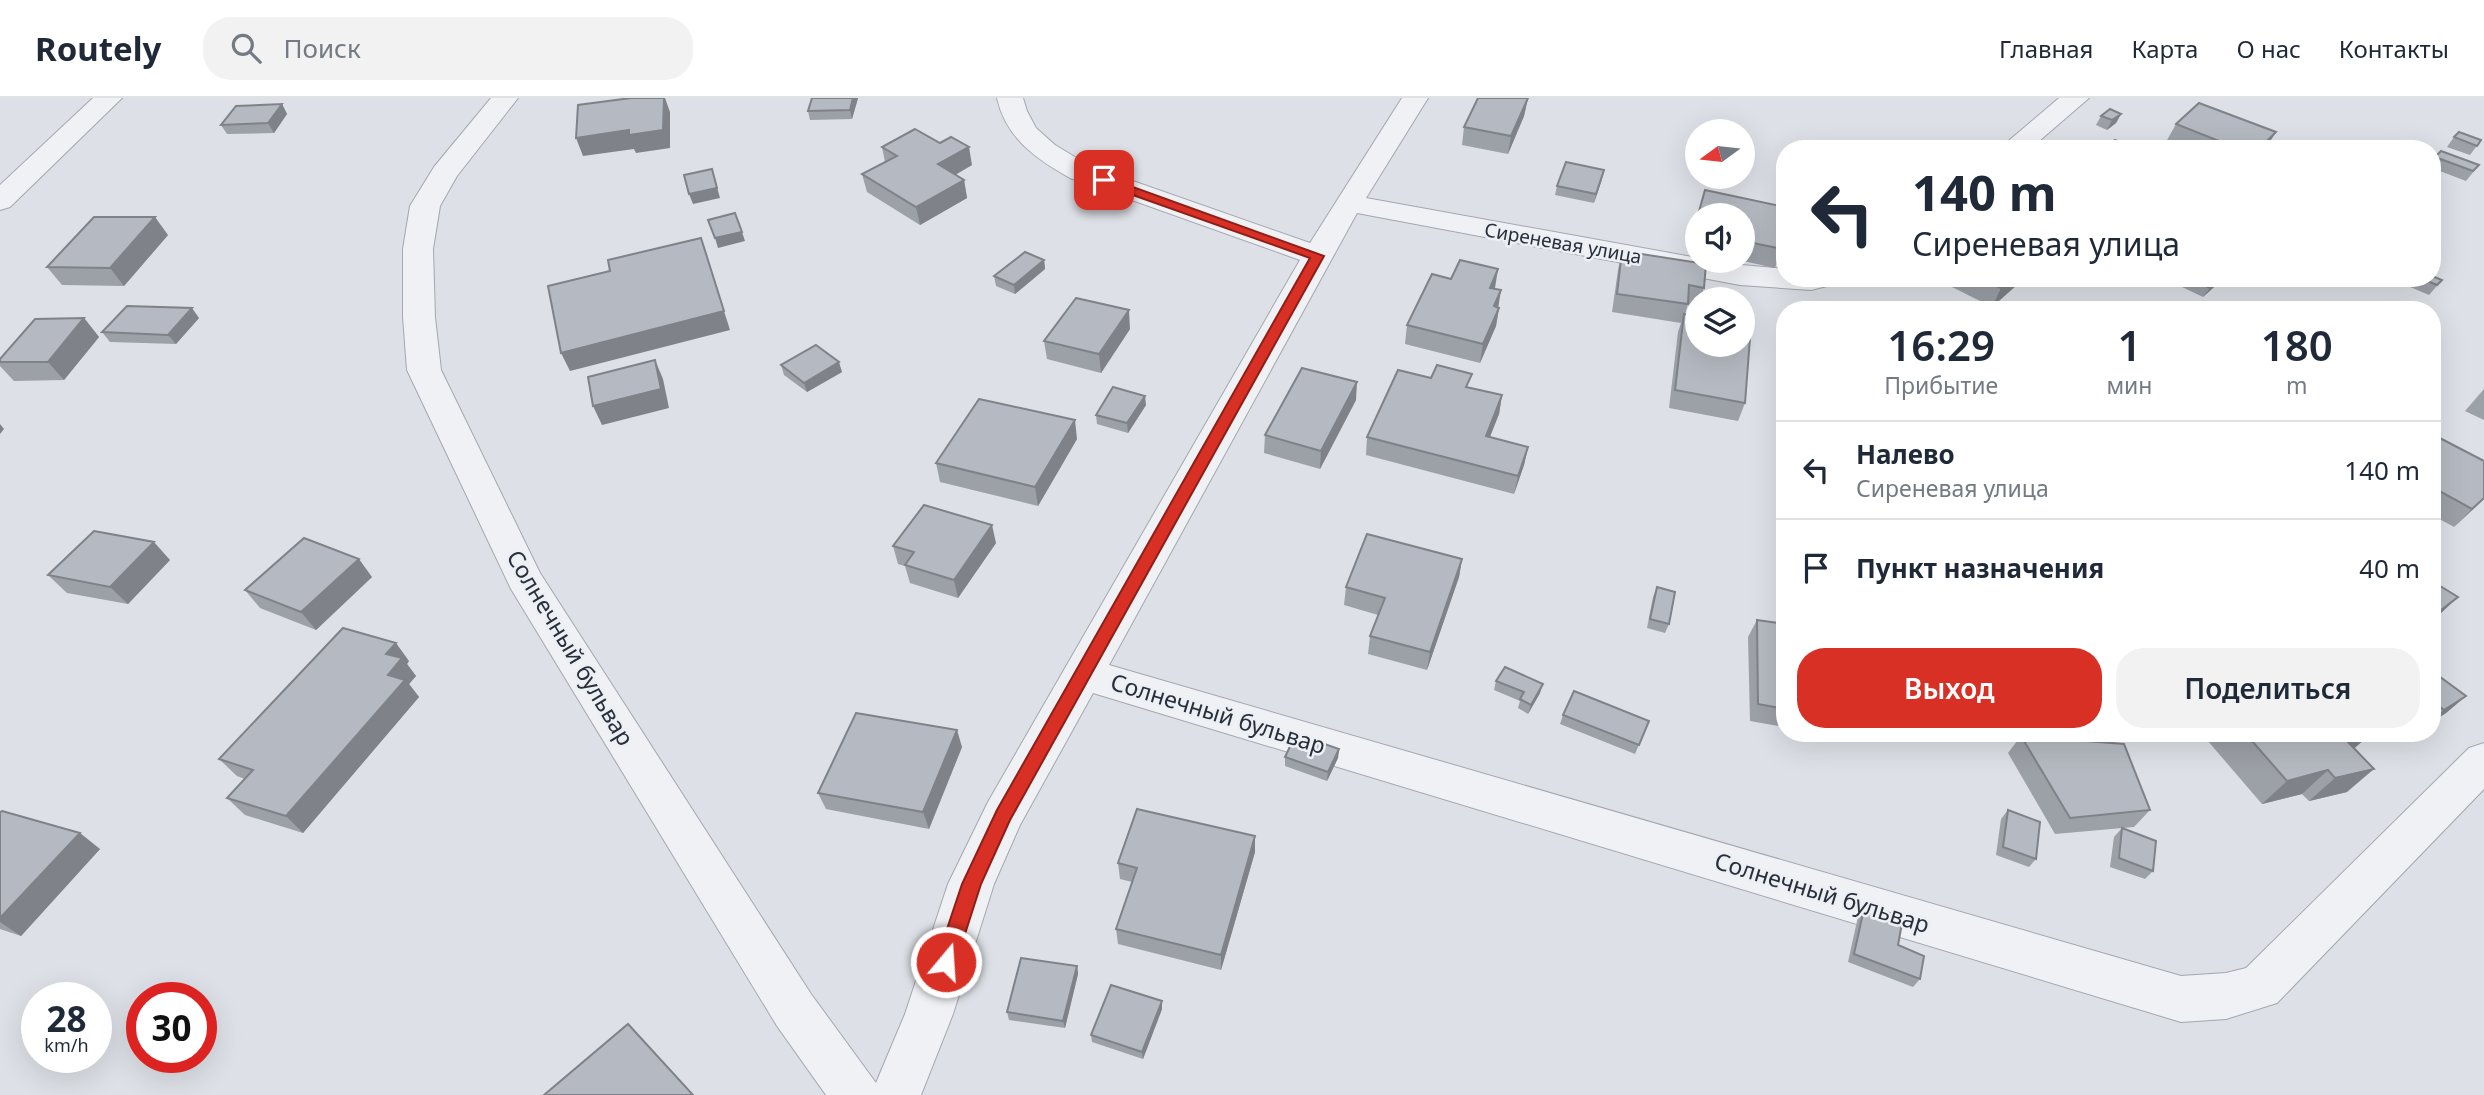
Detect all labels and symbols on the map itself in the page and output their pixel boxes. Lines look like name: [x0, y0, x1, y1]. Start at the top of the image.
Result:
north arrow: [1685, 119, 1755, 189]
pin: [1074, 150, 1134, 210]
street label: Сиреневая улица: [1482, 216, 1644, 270]
street label: Солнечный бульвар: [500, 544, 642, 751]
street label: Солнечный бульвар: [1107, 665, 1330, 761]
street label: Солнечный бульвар: [1711, 844, 1934, 940]
position arrow: [909, 925, 983, 999]
speed limit sign: 30: [126, 982, 217, 1073]

